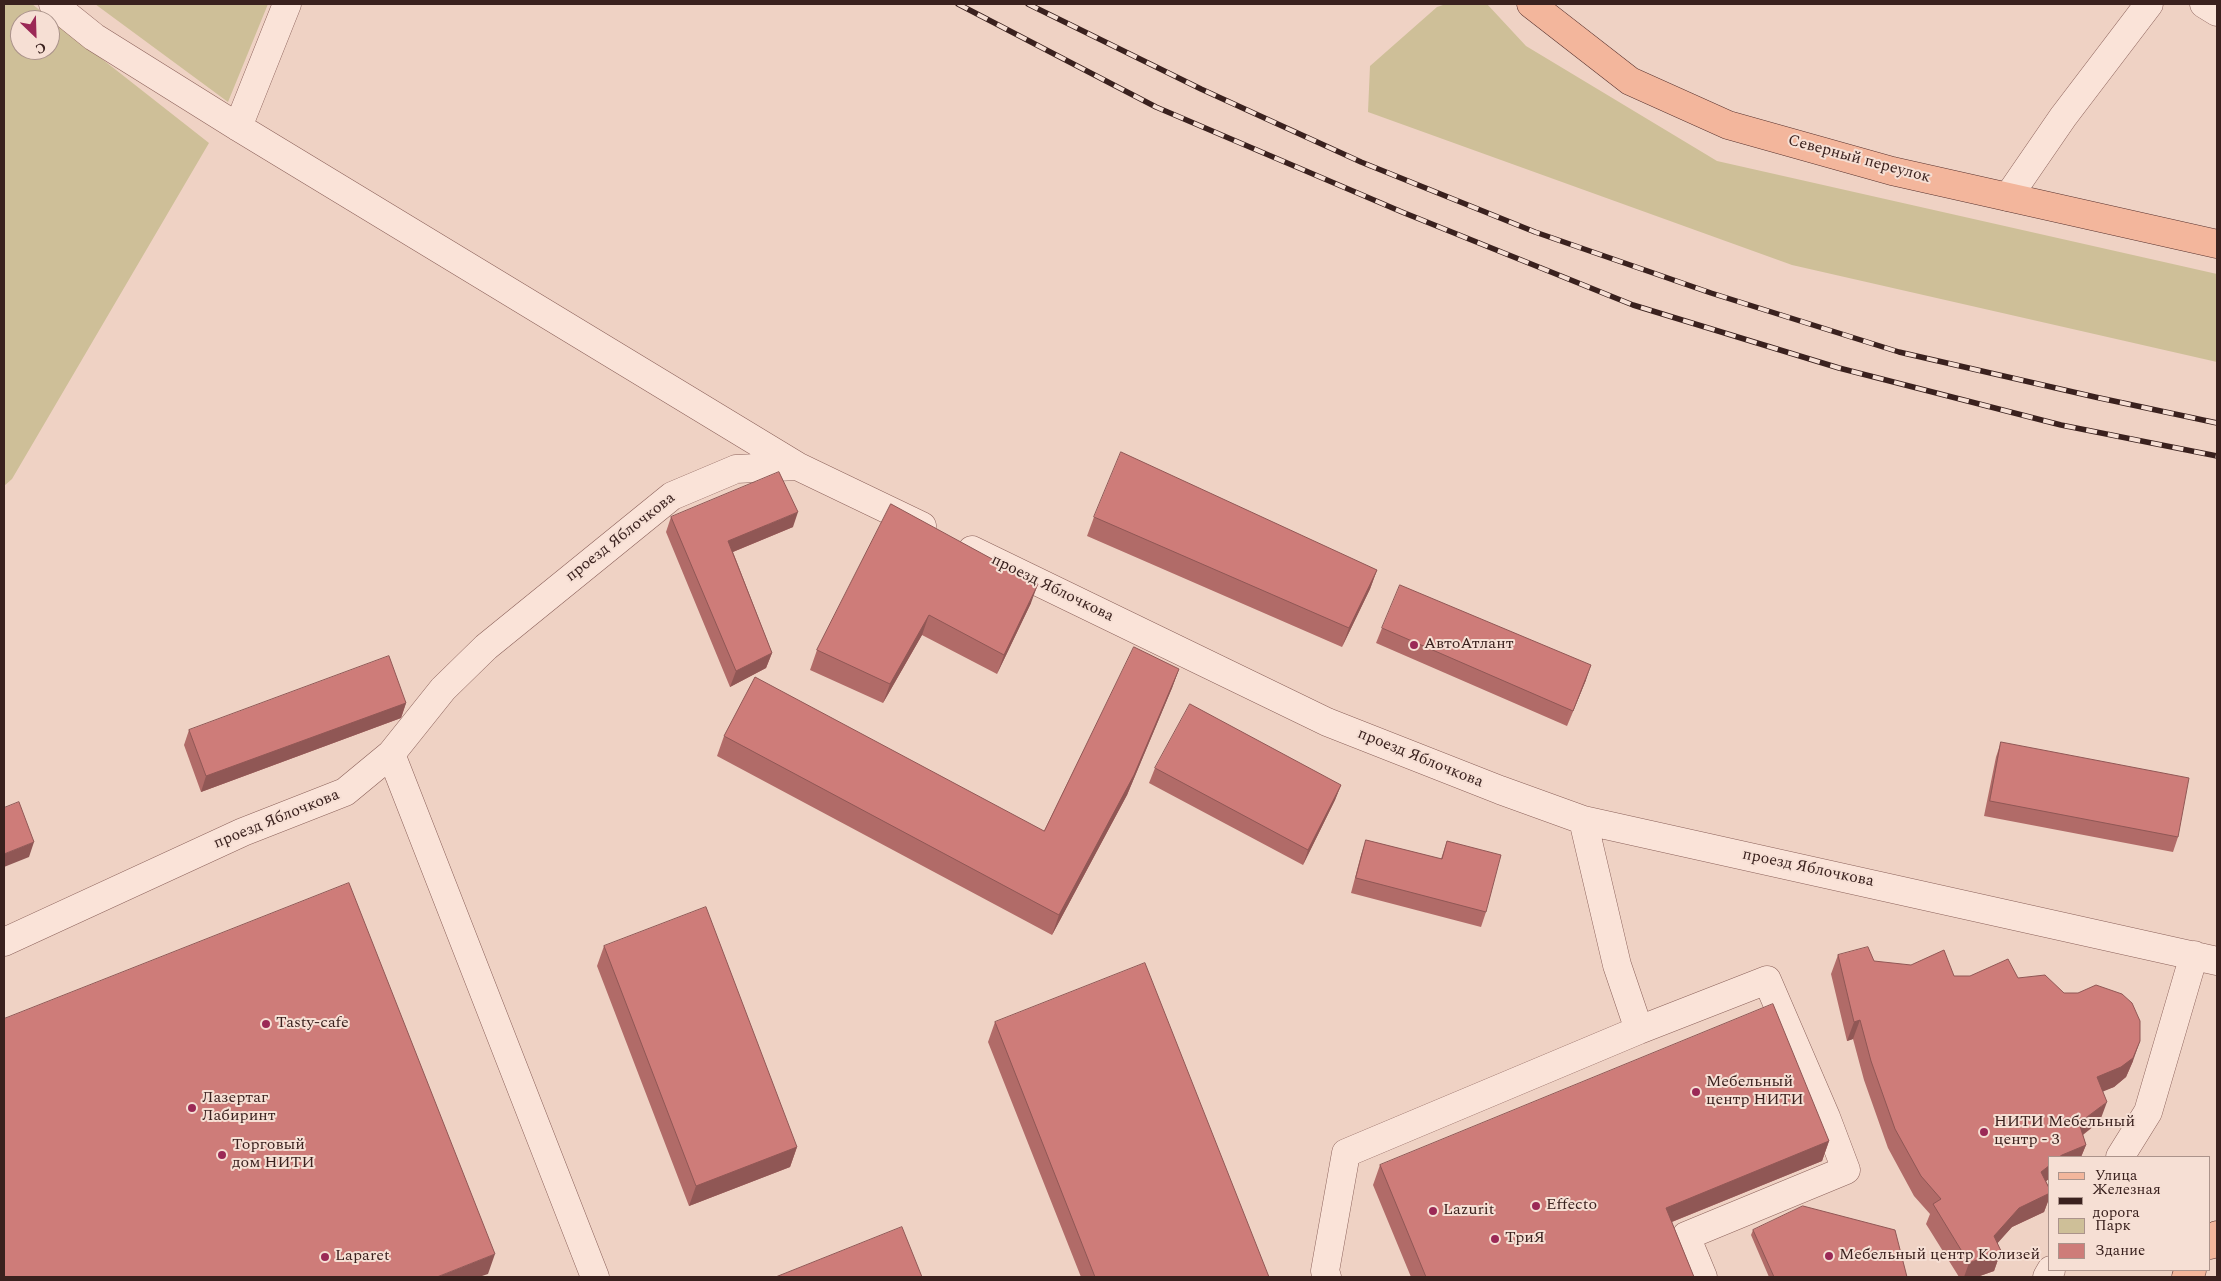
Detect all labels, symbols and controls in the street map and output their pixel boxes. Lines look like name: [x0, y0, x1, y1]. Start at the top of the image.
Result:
north arrow: [10, 10, 60, 60]
text: С: [32, 37, 50, 60]
street label: Северный переулок: [1786, 132, 1932, 188]
street label: проезд Яблочкова: [562, 489, 680, 587]
street label: проезд Яблочкова: [988, 551, 1116, 627]
place label: АвтоАтлант: [1424, 635, 1514, 655]
marker: АвтоАтлант: [1408, 639, 1420, 651]
street label: проезд Яблочкова: [1354, 725, 1486, 793]
street label: проезд Яблочкова: [211, 786, 343, 854]
street label: проезд Яблочкова: [1741, 846, 1875, 892]
place label: Tasty-cafe: [276, 1014, 349, 1034]
marker: Tasty-cafe: [260, 1018, 272, 1030]
place label: Мебельный центр НИТИ: [1706, 1073, 1804, 1111]
marker: Мебельный центр НИТИ: [1690, 1086, 1702, 1098]
place label: Лазертаг Лабиринт: [202, 1089, 276, 1127]
marker: Лазертаг Лабиринт: [186, 1102, 198, 1114]
place label: НИТИ Мебельный центр - 3: [1994, 1113, 2135, 1151]
marker: НИТИ Мебельный центр - 3: [1978, 1126, 1990, 1138]
place label: Торговый дом НИТИ: [232, 1136, 315, 1174]
marker: Торговый дом НИТИ: [216, 1149, 228, 1161]
legend: [2048, 1156, 2211, 1271]
text: Улица: [2095, 1164, 2137, 1187]
text: Железная дорога: [2093, 1178, 2161, 1224]
place label: Effecto: [1546, 1196, 1597, 1216]
marker: Effecto: [1530, 1200, 1542, 1212]
place label: Lazurit: [1443, 1201, 1494, 1221]
marker: Lazurit: [1427, 1205, 1439, 1217]
text: Парк: [2095, 1214, 2131, 1237]
place label: ТриЯ: [1505, 1229, 1545, 1249]
marker: ТриЯ: [1489, 1233, 1501, 1245]
text: Здание: [2095, 1239, 2145, 1262]
place label: Мебельный центр Колизей: [1839, 1246, 2040, 1266]
place label: Laparet: [335, 1247, 390, 1267]
marker: Мебельный центр Колизей: [1823, 1250, 1835, 1262]
marker: Laparet: [319, 1251, 331, 1263]

